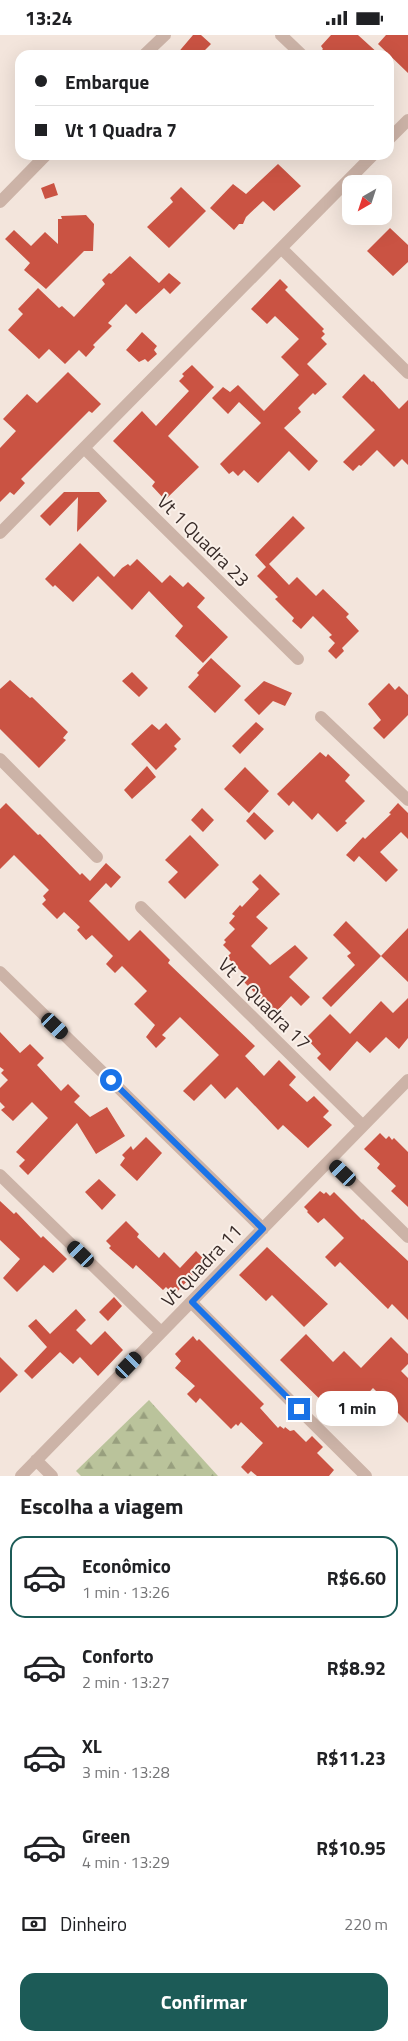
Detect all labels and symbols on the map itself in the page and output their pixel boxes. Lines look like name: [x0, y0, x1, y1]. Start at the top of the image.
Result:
north arrow: [342, 175, 392, 225]
street label: Vt 1 Quadra 23: [151, 487, 257, 593]
street label: Vt 1 Quadra 17: [212, 950, 318, 1056]
car: [38, 1010, 71, 1042]
route start: [100, 1069, 122, 1091]
car: [326, 1157, 359, 1189]
street label: Vt Quadra 11: [154, 1217, 248, 1313]
car: [64, 1238, 97, 1270]
car: [113, 1349, 144, 1381]
callout: 1 min: [316, 1391, 399, 1427]
route end: [288, 1398, 310, 1420]

